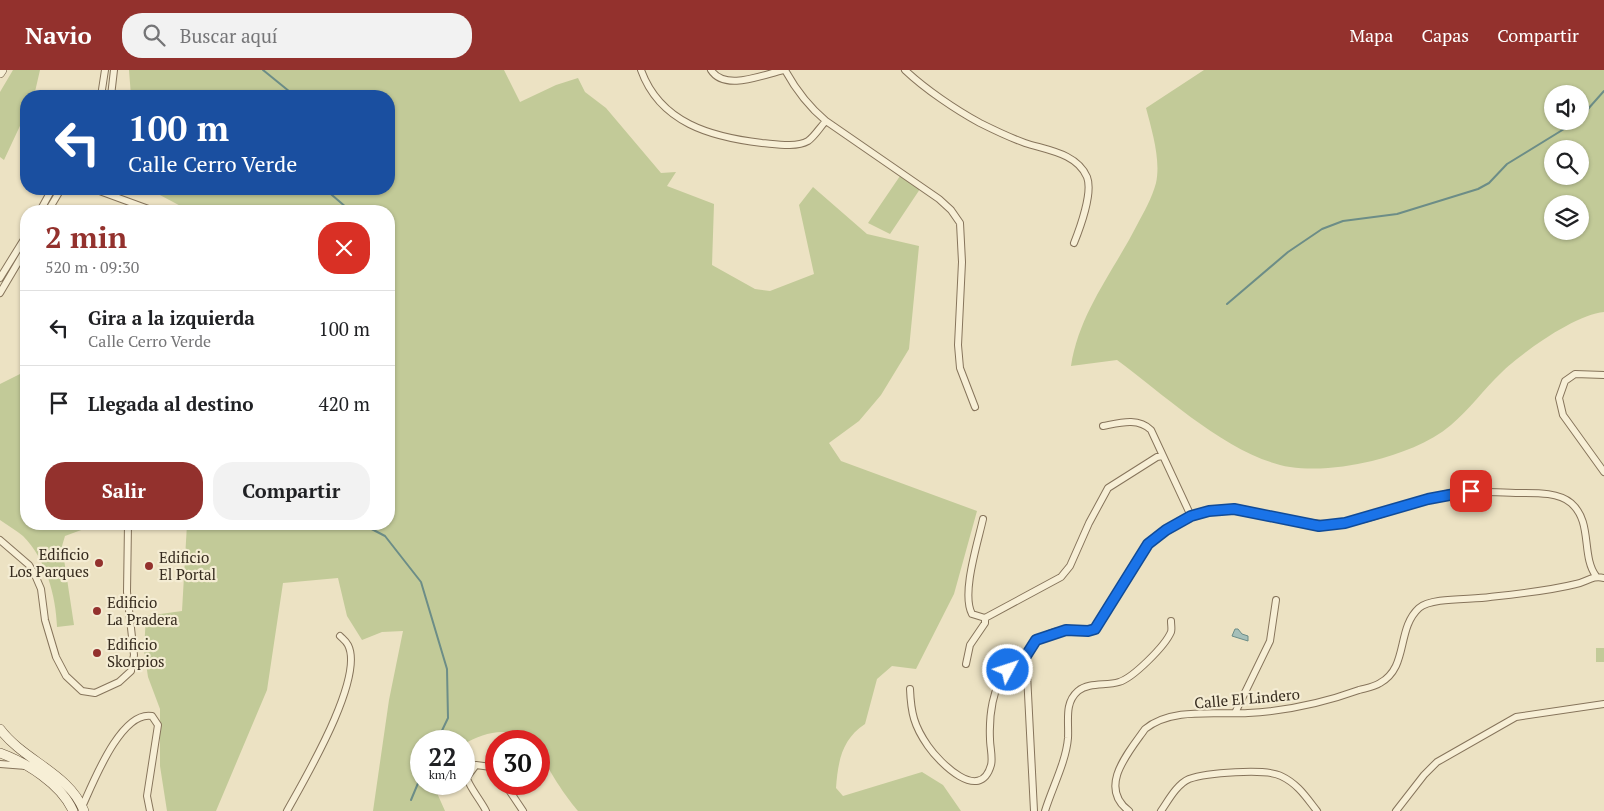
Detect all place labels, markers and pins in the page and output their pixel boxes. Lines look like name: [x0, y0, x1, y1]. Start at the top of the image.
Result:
pin: [1450, 470, 1492, 512]
place label: Edificio Los Parques: [9, 544, 89, 581]
place label: Edificio El Portal: [159, 547, 216, 584]
marker: Edificio Los Parques: [93, 557, 105, 569]
marker: Edificio El Portal: [143, 560, 155, 572]
place label: Edificio La Pradera: [107, 592, 178, 629]
marker: Edificio La Pradera: [91, 605, 103, 617]
place label: Edificio Skorpios: [107, 634, 164, 671]
marker: Edificio Skorpios: [91, 647, 103, 659]

